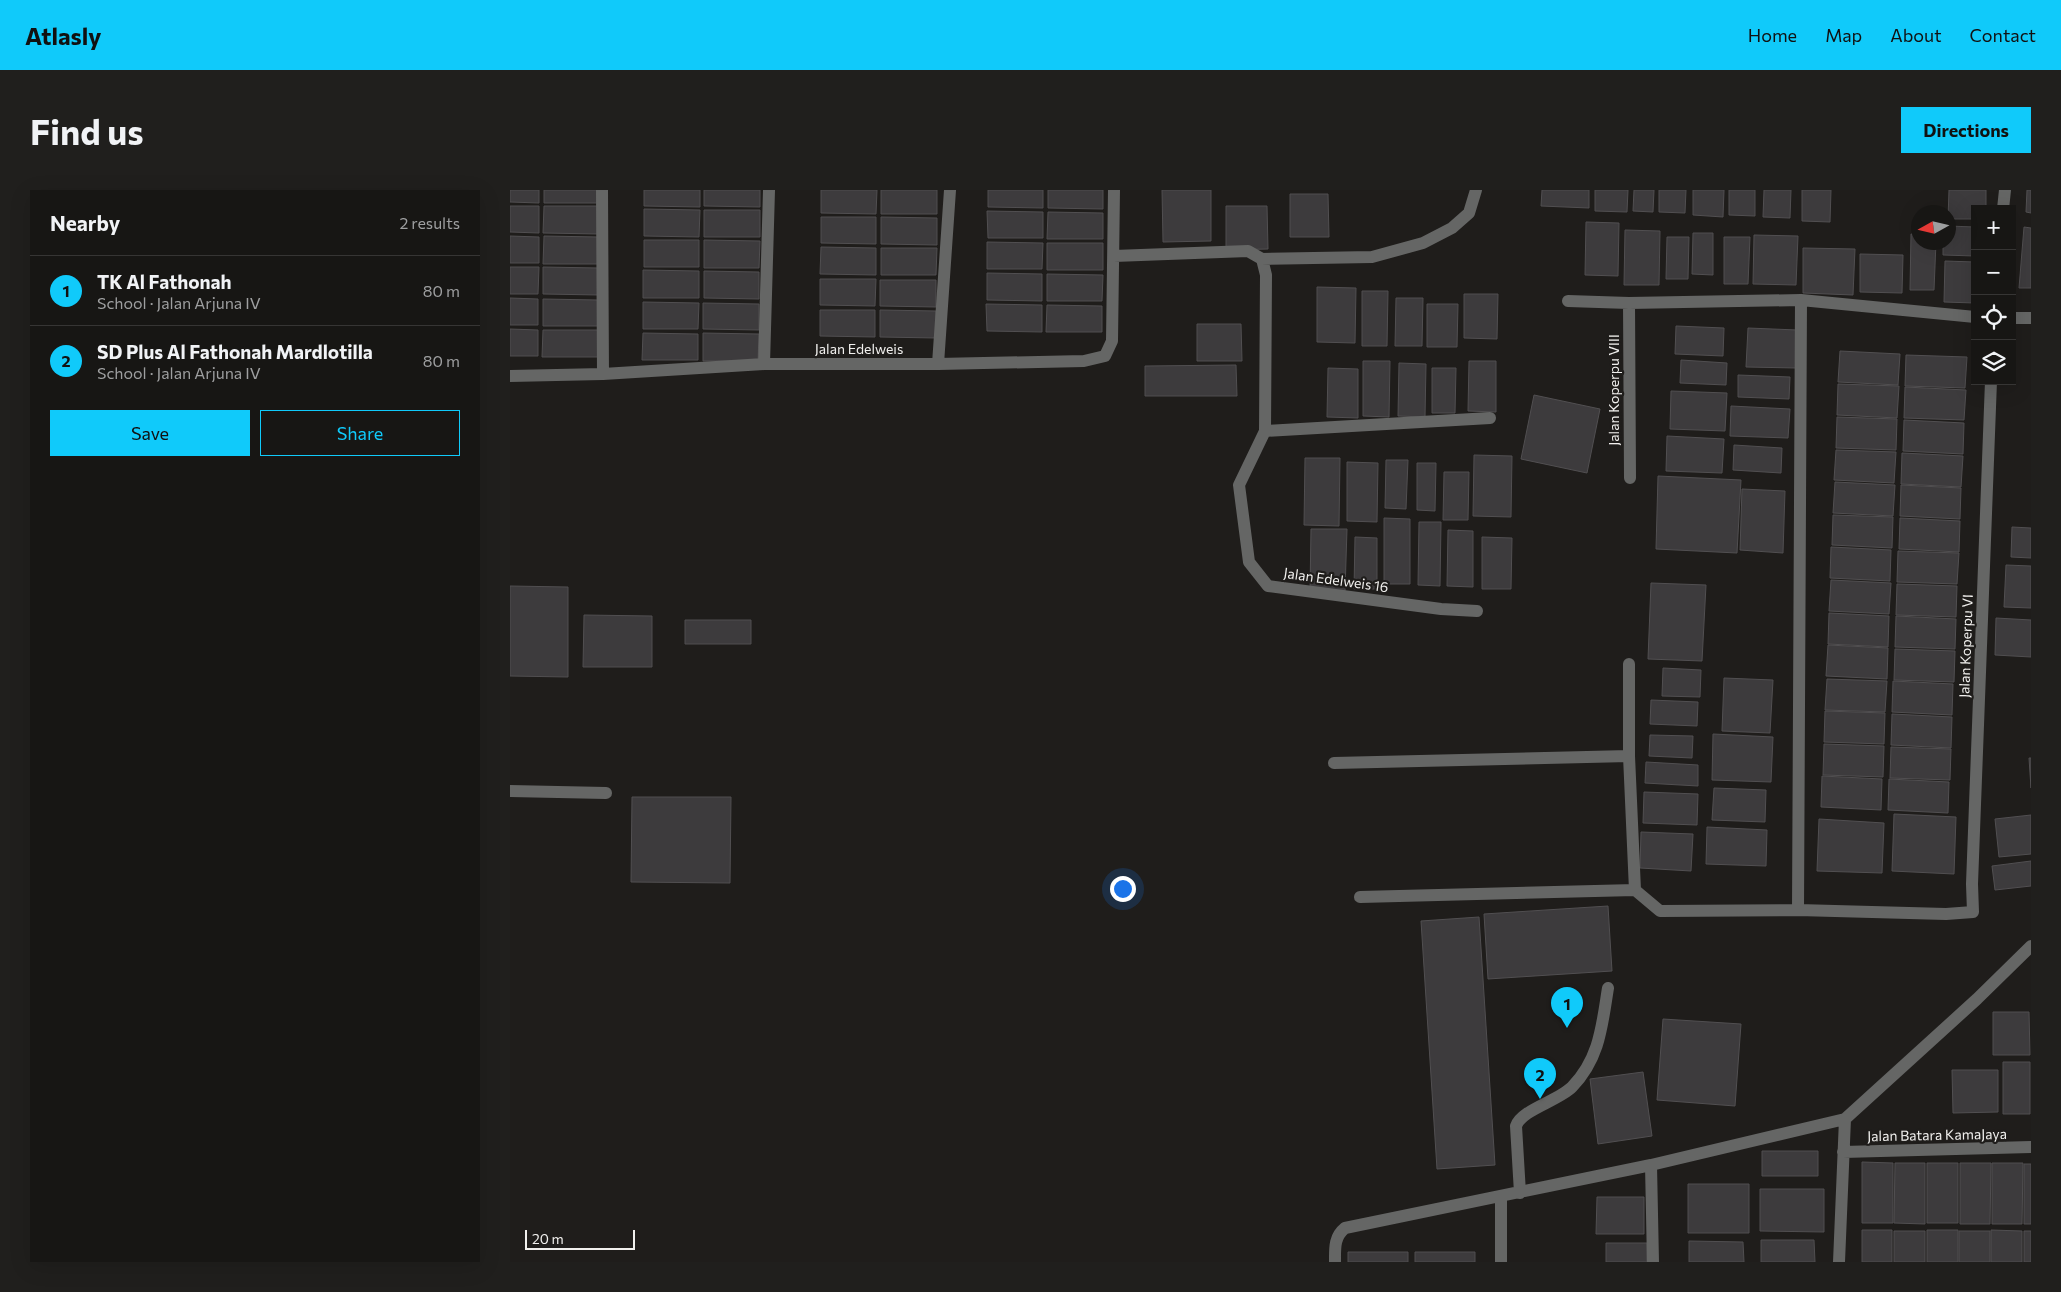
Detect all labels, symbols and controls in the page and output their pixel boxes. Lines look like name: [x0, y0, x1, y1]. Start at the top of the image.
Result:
text: Atlasly: [25, 21, 102, 50]
text: Home: [1748, 24, 1797, 46]
text: Map: [1825, 24, 1862, 46]
text: About: [1890, 24, 1942, 46]
text: Contact: [1970, 24, 2036, 46]
button: Directions: [1901, 107, 2031, 153]
text: Find us: [30, 109, 144, 152]
north arrow: [1911, 205, 1956, 250]
map controls: [1971, 205, 2016, 385]
button: +: [1971, 205, 2016, 250]
text: Nearby: [50, 210, 120, 235]
text: 2 results: [399, 213, 460, 232]
button: −: [1971, 250, 2016, 295]
text: TK Al Fathonah: [97, 270, 232, 293]
text: 1: [62, 281, 70, 300]
text: 80 m: [423, 281, 460, 300]
text: School · Jalan Arjuna IV: [97, 293, 261, 312]
button: locate: [1971, 295, 2016, 340]
street label: Jalan Koperpu VIII: [1605, 334, 1622, 446]
text: SD Plus Al Fathonah Mardlotilla: [97, 340, 373, 363]
street label: Jalan Edelweis: [815, 340, 903, 357]
button: layers: [1971, 340, 2016, 385]
text: 2: [61, 351, 71, 370]
text: 80 m: [423, 351, 460, 370]
text: School · Jalan Arjuna IV: [97, 363, 261, 382]
button: Save: [50, 410, 250, 456]
button: Share: [260, 410, 460, 456]
street label: Jalan Edelweis 16: [1283, 564, 1390, 595]
street label: Jalan Koperpu VI: [1955, 594, 1976, 698]
your location: [1110, 876, 1136, 902]
pin: 1: [1551, 987, 1583, 1028]
pin: 2: [1524, 1058, 1556, 1099]
street label: Jalan Batara KamaJaya: [1867, 1125, 2007, 1144]
scale bar: [525, 1227, 635, 1250]
text: 20 m: [532, 1230, 564, 1247]

